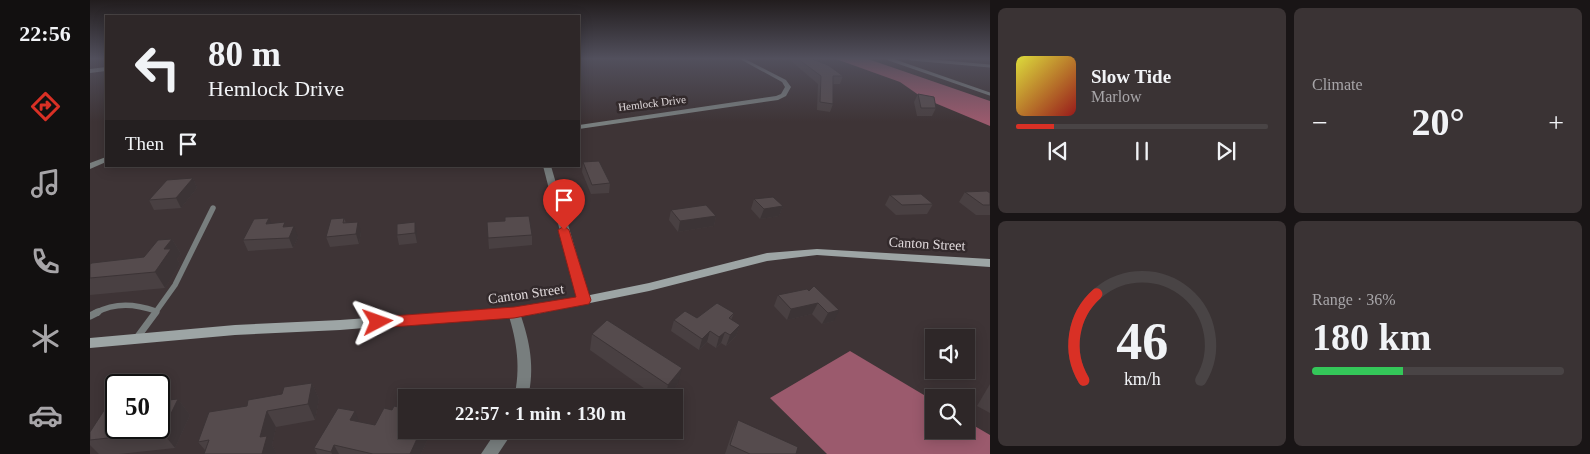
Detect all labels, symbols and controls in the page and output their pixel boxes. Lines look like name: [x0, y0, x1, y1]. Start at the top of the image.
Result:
text: 22:56: [19, 21, 71, 46]
icon: left: [125, 35, 190, 100]
text: 80 m: [208, 35, 281, 74]
text: Slow Tide: [1091, 66, 1171, 87]
text: Hemlock Drive: [208, 76, 344, 101]
text: Climate: [1312, 76, 1363, 93]
text: Marlow: [1091, 88, 1142, 105]
icon: directions: [28, 89, 63, 124]
street label: Hemlock Drive: [617, 93, 687, 113]
text: 20°: [1411, 101, 1465, 143]
text: −: [1312, 107, 1328, 138]
text: +: [1548, 107, 1564, 138]
icon: arrive: [174, 130, 202, 158]
text: Then: [125, 133, 164, 154]
icon: previous: [1044, 137, 1072, 165]
icon: pause: [1128, 137, 1156, 165]
icon: next: [1212, 137, 1240, 165]
icon: music: [28, 166, 63, 201]
pin: [543, 179, 585, 230]
icon: arrive: [550, 186, 578, 214]
street label: Canton Street: [888, 235, 966, 253]
icon: phone: [28, 244, 63, 279]
street label: Canton Street: [487, 281, 565, 307]
text: Range · 36%: [1312, 291, 1396, 308]
position arrow: [351, 295, 403, 347]
text: 46: [1116, 313, 1168, 370]
text: 180 km: [1312, 316, 1431, 358]
icon: climate: [28, 321, 63, 356]
map controls: [925, 329, 975, 439]
button: sound: [925, 329, 975, 379]
text: km/h: [1124, 369, 1160, 389]
speed limit sign: 50: [105, 374, 170, 439]
button: search: [925, 389, 975, 439]
icon: car: [28, 398, 63, 433]
text: 22:57 · 1 min · 130 m: [455, 403, 626, 424]

